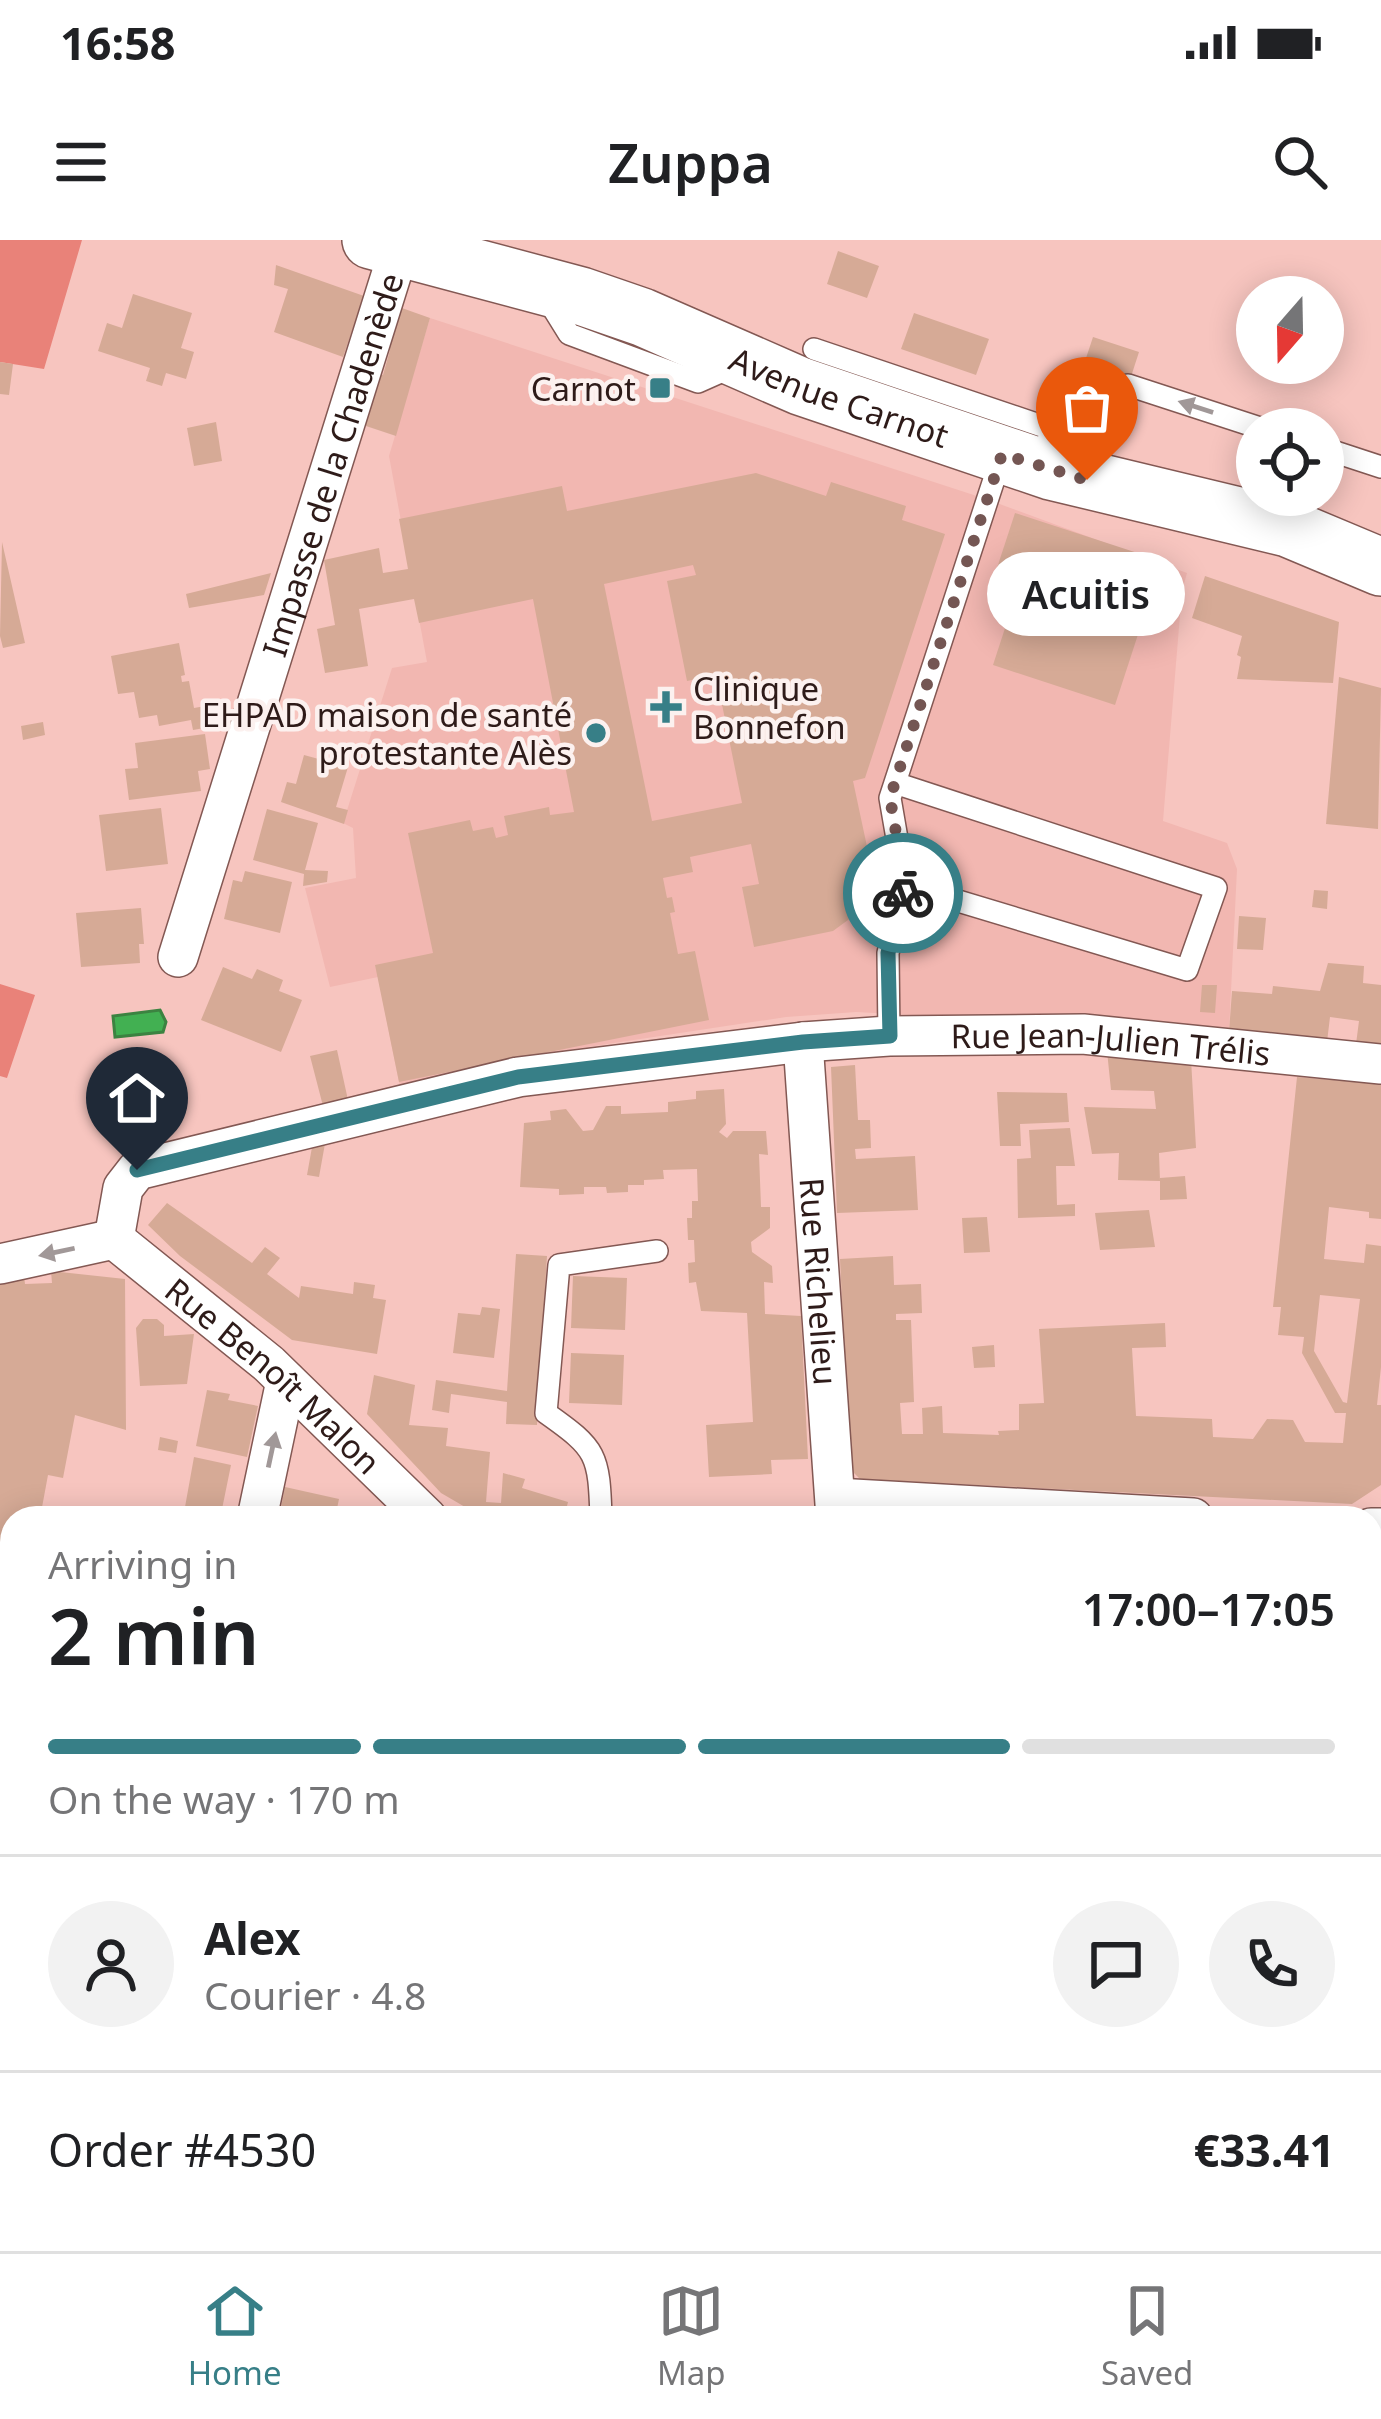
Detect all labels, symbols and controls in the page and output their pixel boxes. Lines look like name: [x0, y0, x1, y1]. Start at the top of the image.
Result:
text: 16:58: [60, 12, 176, 73]
text: Zuppa: [608, 125, 773, 199]
icon: menu: [48, 129, 114, 195]
icon: search: [1267, 129, 1333, 195]
street label: Impasse de la Chadenède: [251, 267, 413, 662]
north arrow: [1236, 276, 1344, 384]
map controls: [1236, 276, 1344, 516]
street label: Avenue Carnot: [723, 336, 955, 457]
pin: [1036, 357, 1138, 480]
place label: Carnot: [531, 366, 636, 411]
marker: Carnot: [647, 375, 673, 401]
icon: bag: [1054, 375, 1120, 441]
one-way arrow: [1177, 397, 1214, 416]
button: locate: [1236, 408, 1344, 516]
callout: Acuitis: [988, 552, 1186, 636]
text: Acuitis: [1022, 567, 1150, 620]
place label: Clinique Bonnefon: [693, 666, 846, 749]
marker: Clinique Bonnefon: [650, 691, 682, 723]
place label: EHPAD maison de santé protestante Alès: [202, 692, 572, 775]
marker: EHPAD maison de santé protestante Alès: [583, 720, 609, 746]
courier: [843, 833, 963, 953]
icon: bike: [870, 860, 936, 926]
street label: Rue Jean-Julien Trélis: [950, 1011, 1272, 1075]
pin: [86, 1047, 188, 1170]
icon: home: [104, 1065, 170, 1131]
street label: Rue Richelieu: [790, 1176, 849, 1387]
one-way arrow: [37, 1243, 75, 1262]
street label: Rue Benoît Malon: [156, 1267, 391, 1484]
one-way arrow: [263, 1430, 282, 1468]
text: Arriving in: [48, 1537, 237, 1590]
text: 17:00–17:05: [1082, 1578, 1335, 1639]
text: 2 min: [48, 1582, 260, 1688]
text: On the way · 170 m: [48, 1772, 400, 1825]
button: person: [48, 1901, 174, 2027]
button: chat: [1053, 1901, 1179, 2027]
button: phone: [1209, 1901, 1335, 2027]
text: Alex: [204, 1907, 301, 1968]
text: Courier · 4.8: [204, 1968, 426, 2021]
text: Order #4530: [48, 2119, 316, 2180]
text: €33.41: [1194, 2119, 1335, 2180]
tab: Home: [188, 2278, 282, 2395]
tab: Map: [657, 2278, 726, 2395]
tab: Saved: [1101, 2278, 1193, 2395]

